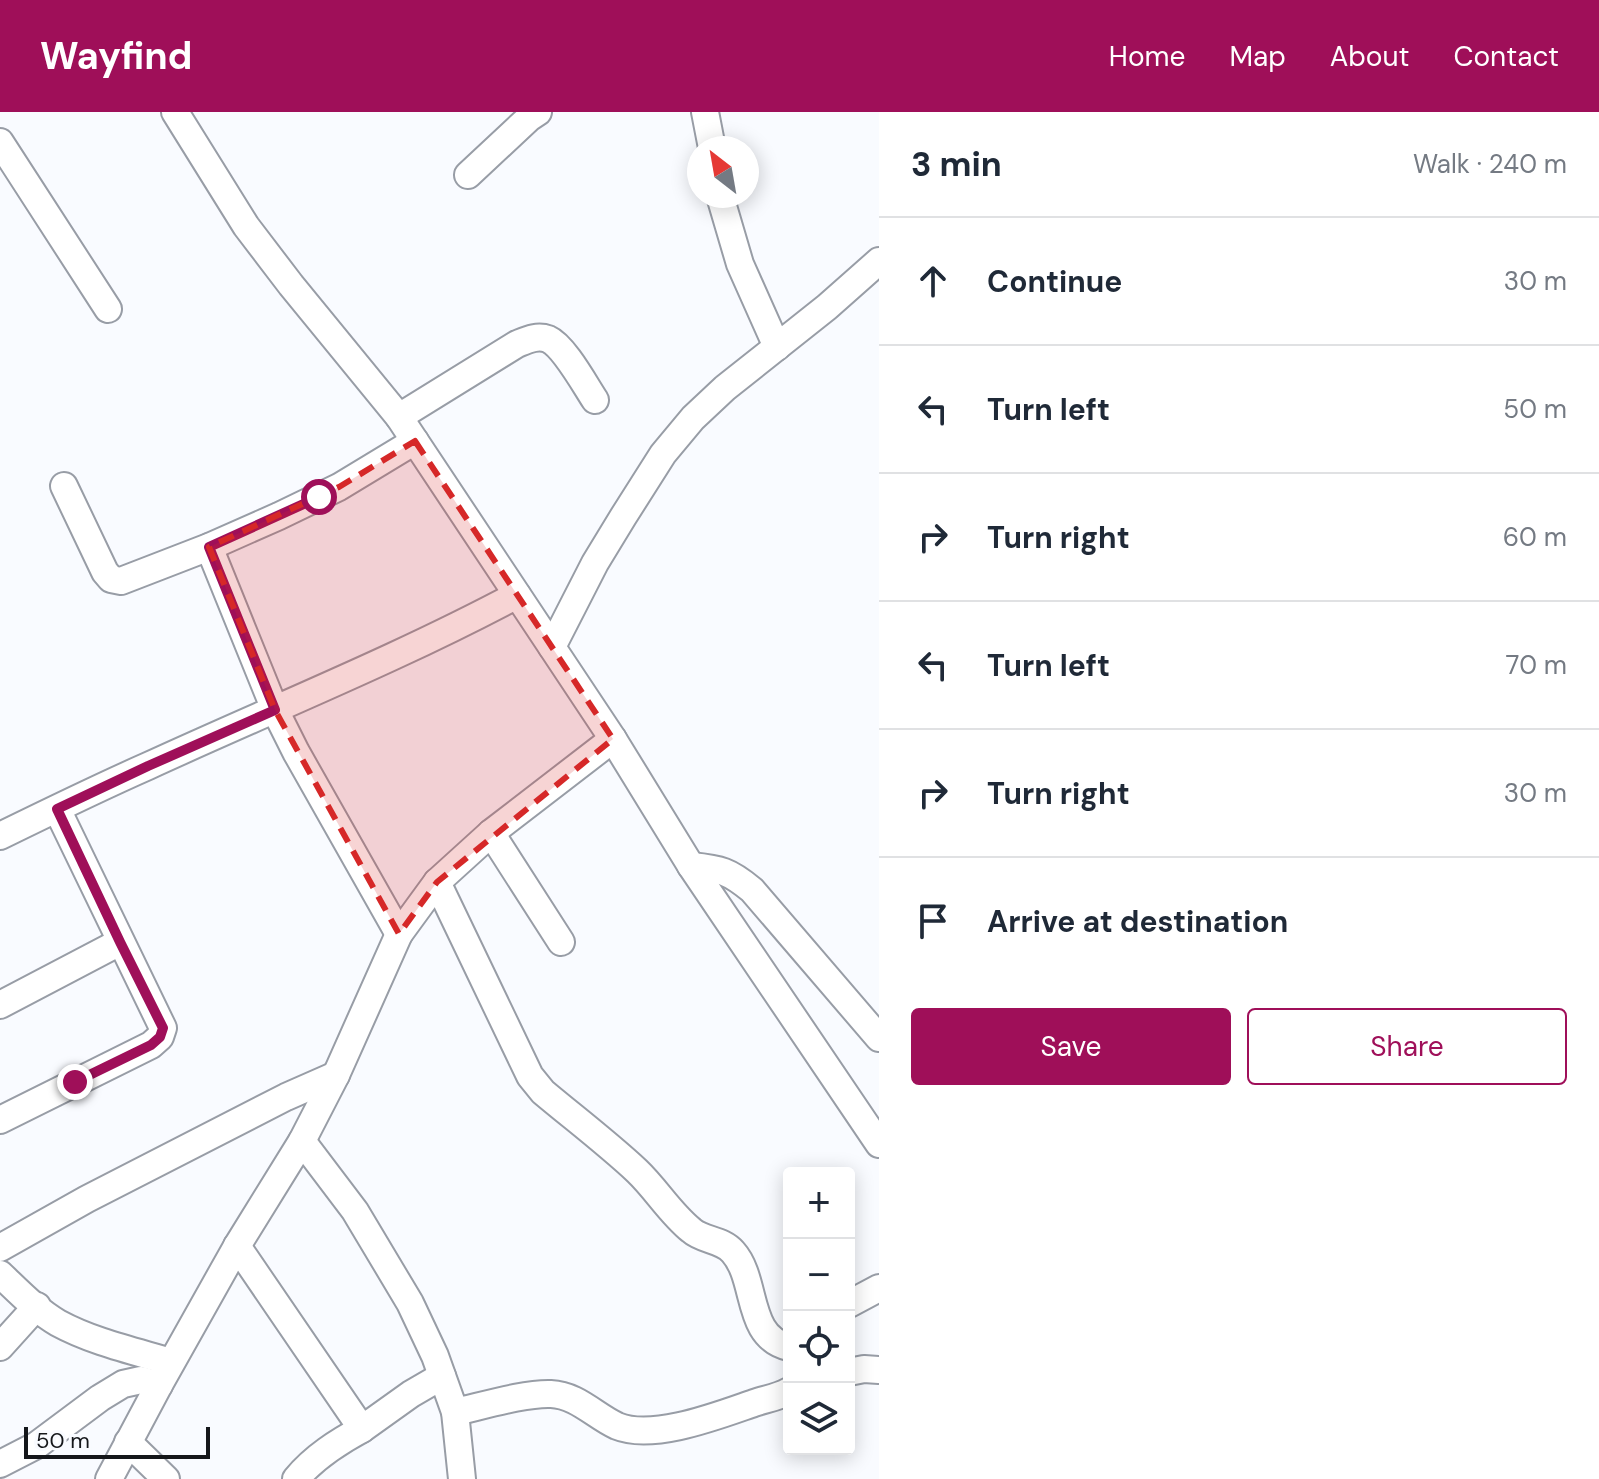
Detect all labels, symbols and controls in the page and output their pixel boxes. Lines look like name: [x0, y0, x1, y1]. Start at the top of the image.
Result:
text: Wayfind: [40, 31, 193, 81]
text: Home: [1109, 38, 1185, 75]
text: Map: [1229, 38, 1286, 75]
text: About: [1330, 38, 1409, 75]
text: Contact: [1453, 38, 1559, 75]
north arrow: [687, 136, 759, 208]
text: 3 min: [911, 142, 1002, 187]
text: Walk · 240 m: [1413, 147, 1567, 181]
icon: ahead: [911, 259, 955, 303]
text: Continue: [987, 262, 1122, 301]
text: 30 m: [1504, 264, 1567, 298]
icon: left: [911, 387, 955, 431]
text: Turn left: [987, 390, 1110, 429]
text: 50 m: [1503, 392, 1567, 426]
route start: [301, 479, 337, 515]
icon: right: [911, 515, 955, 559]
text: Turn right: [987, 518, 1130, 557]
text: 60 m: [1503, 520, 1567, 554]
icon: left: [911, 643, 955, 687]
text: Turn left: [987, 646, 1110, 685]
text: 70 m: [1506, 648, 1567, 682]
icon: right: [911, 771, 955, 815]
text: Turn right: [987, 774, 1130, 813]
text: 30 m: [1504, 776, 1567, 810]
icon: arrive: [911, 899, 955, 943]
text: Arrive at destination: [987, 902, 1288, 941]
button: Save: [911, 1008, 1231, 1085]
button: Share: [1247, 1008, 1567, 1085]
route end: [57, 1064, 93, 1100]
map controls: [783, 1167, 855, 1455]
button: +: [783, 1167, 855, 1239]
button: −: [783, 1239, 855, 1311]
button: locate: [783, 1311, 855, 1383]
button: layers: [783, 1383, 855, 1455]
scale bar: [24, 1423, 210, 1459]
text: 50 m: [36, 1426, 90, 1455]

